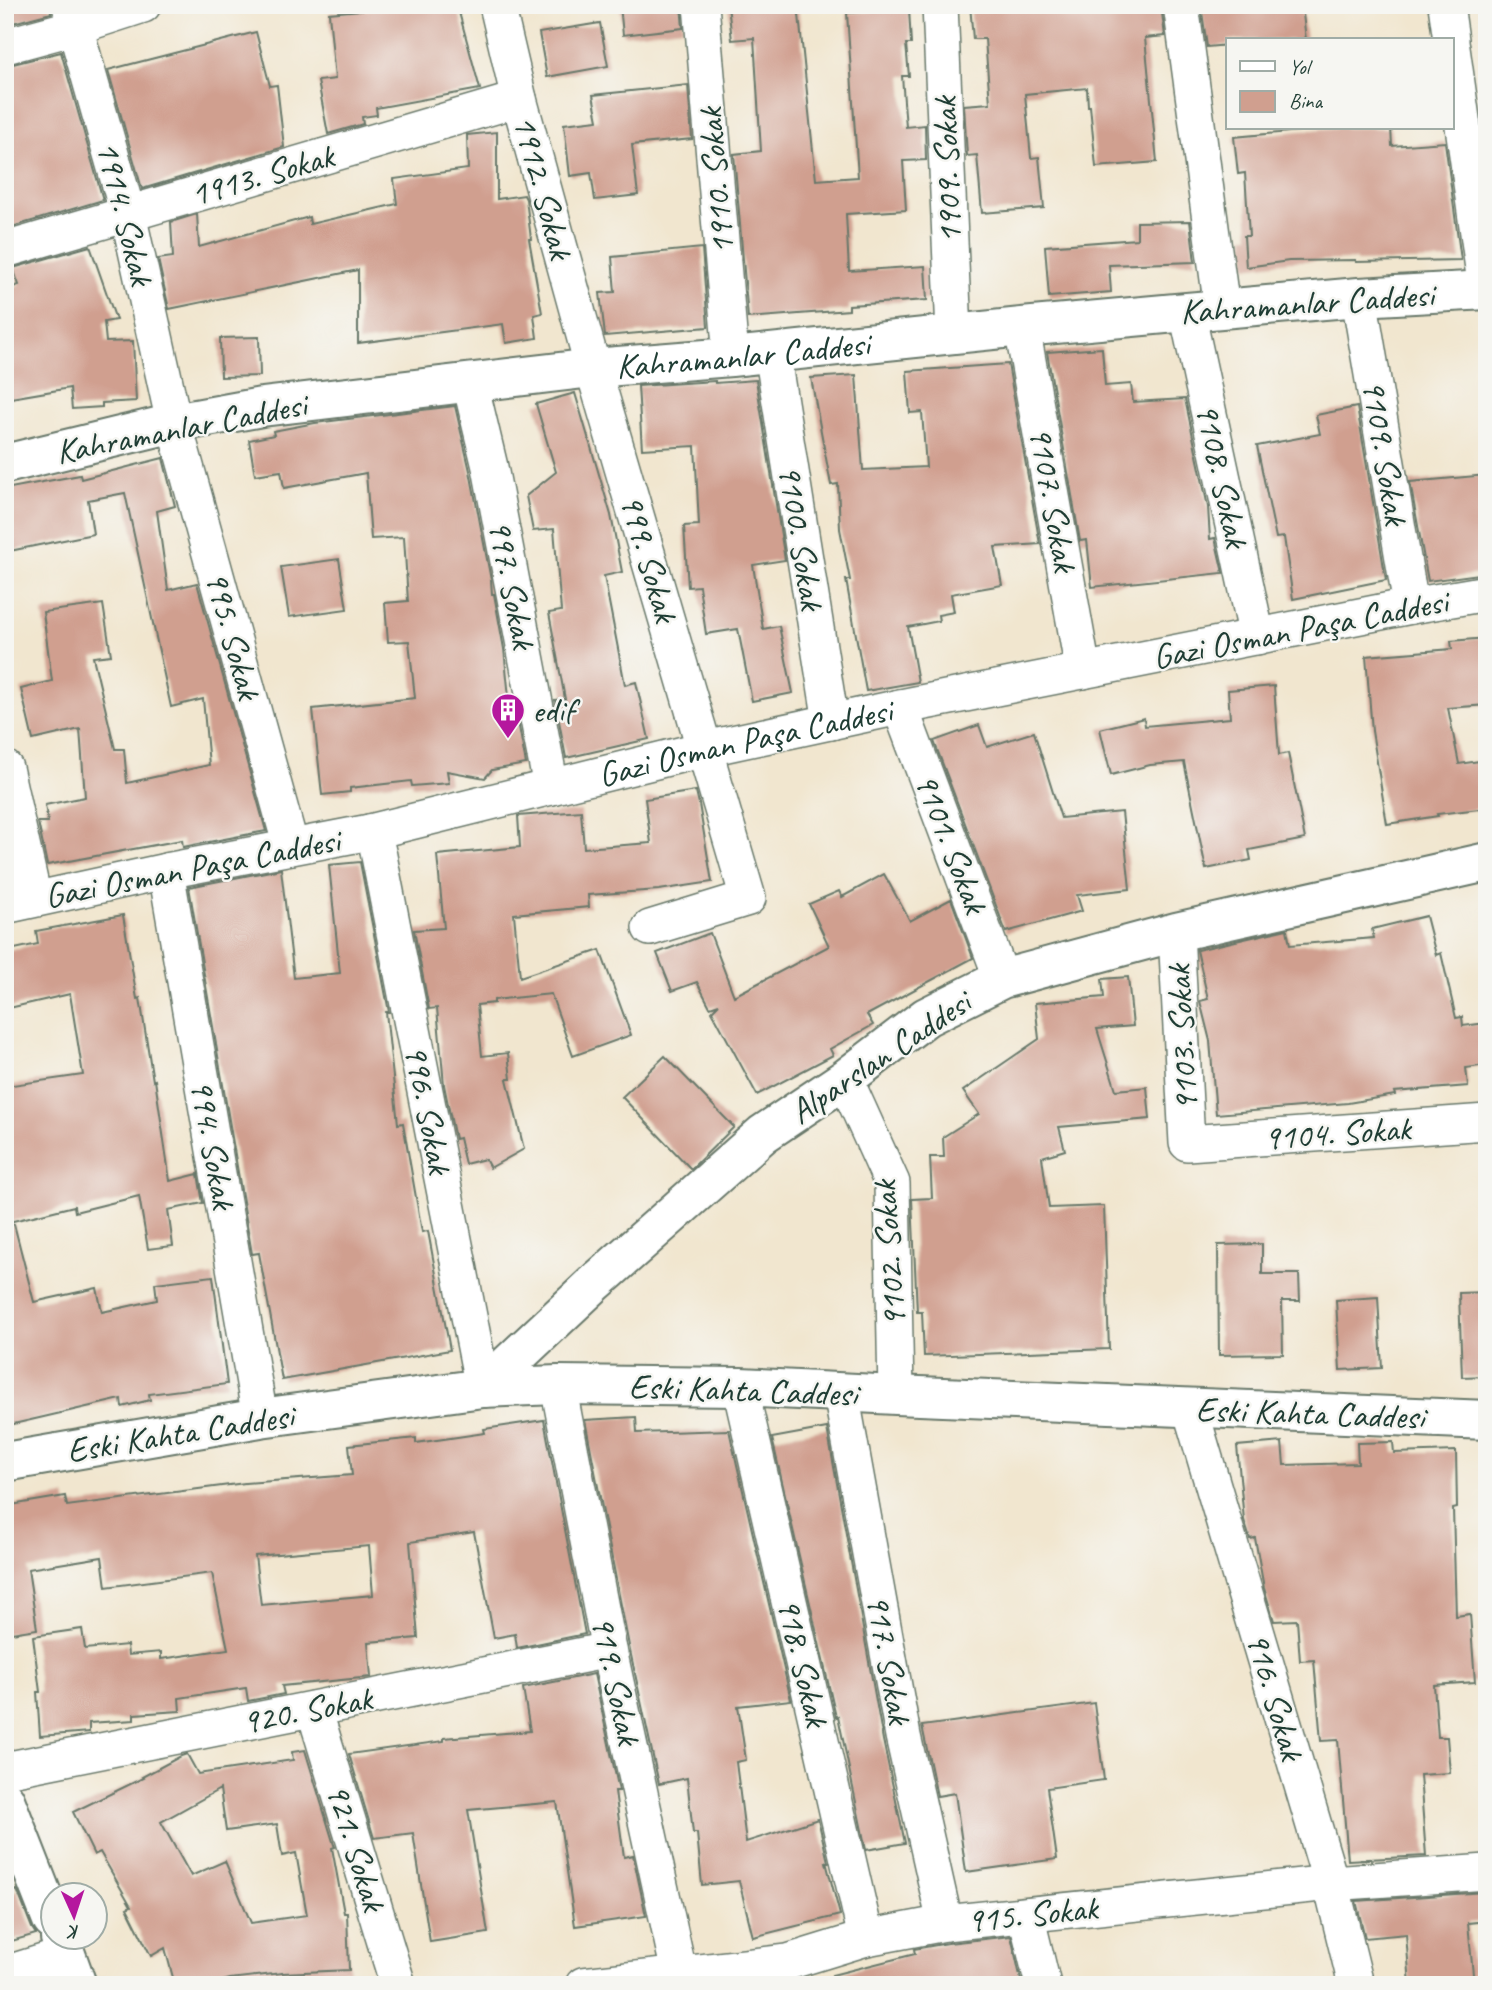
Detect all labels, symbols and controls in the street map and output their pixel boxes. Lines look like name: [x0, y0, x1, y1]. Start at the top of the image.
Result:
legend: [1226, 38, 1454, 130]
text: Yol: [1289, 54, 1313, 80]
text: Bina: [1289, 88, 1324, 114]
street label: 1909. Sokak: [922, 94, 972, 244]
street label: 1910. Sokak: [687, 104, 745, 256]
street label: 1912. Sokak: [502, 110, 584, 266]
street label: 1913. Sokak: [185, 133, 341, 217]
street label: 1914. Sokak: [85, 136, 165, 292]
street label: Kahramanlar Caddesi: [1179, 271, 1440, 334]
street label: Kahramanlar Caddesi: [614, 320, 876, 389]
street label: 9109. Sokak: [1351, 376, 1419, 530]
street label: Kahramanlar Caddesi: [52, 381, 314, 474]
street label: 9108. Sokak: [1185, 398, 1260, 554]
street label: 9107. Sokak: [1018, 423, 1088, 577]
street label: 9100. Sokak: [767, 461, 835, 615]
street label: 999. Sokak: [609, 489, 689, 629]
street label: 997. Sokak: [477, 515, 547, 655]
street label: 995. Sokak: [194, 566, 272, 706]
street label: Gazi Osman Paşa Caddesi: [1149, 577, 1456, 680]
street label: Gazi Osman Paşa Caddesi: [593, 686, 900, 797]
place label: edif: [532, 688, 581, 733]
building icon: edif: [489, 691, 527, 740]
street label: 9101. Sokak: [904, 766, 999, 922]
street label: Gazi Osman Paşa Caddesi: [41, 816, 348, 919]
street label: 9103. Sokak: [1156, 961, 1208, 1113]
street label: Alparslan Caddesi: [781, 977, 983, 1134]
street label: 996. Sokak: [393, 1040, 463, 1180]
street label: 994. Sokak: [179, 1075, 247, 1215]
street label: 9104. Sokak: [1262, 1105, 1414, 1161]
street label: 9102. Sokak: [861, 1177, 917, 1329]
street label: Eski Kahta Caddesi: [628, 1364, 862, 1417]
street label: Eski Kahta Caddesi: [1195, 1387, 1429, 1440]
street label: Eski Kahta Caddesi: [64, 1392, 301, 1473]
street label: 917. Sokak: [855, 1590, 923, 1730]
street label: 918. Sokak: [766, 1593, 840, 1733]
street label: 919. Sokak: [580, 1611, 652, 1751]
street label: 916. Sokak: [1235, 1627, 1315, 1767]
street label: 920. Sokak: [238, 1675, 378, 1745]
street label: 921. Sokak: [315, 1778, 397, 1918]
north arrow: [38, 1882, 108, 1952]
street label: 915. Sokak: [964, 1885, 1102, 1943]
text: K: [65, 1920, 80, 1944]

